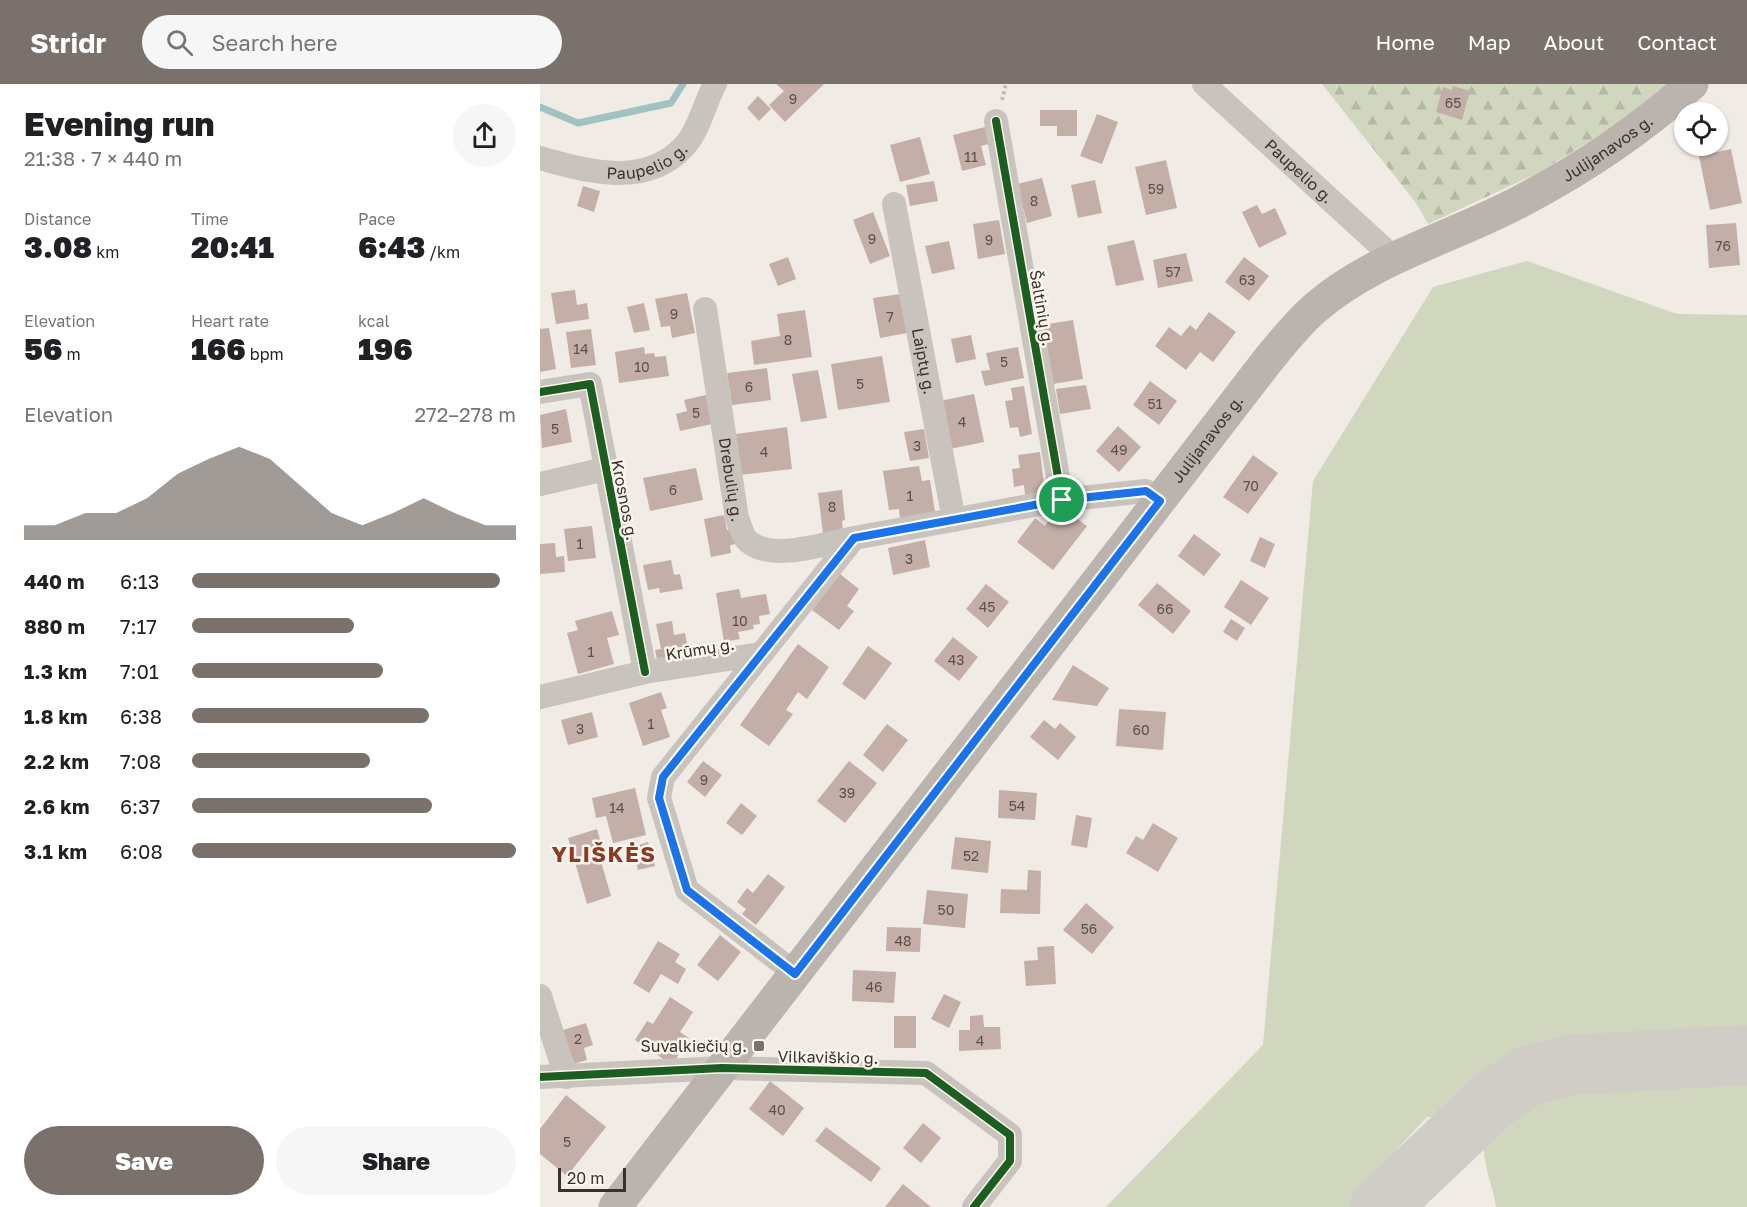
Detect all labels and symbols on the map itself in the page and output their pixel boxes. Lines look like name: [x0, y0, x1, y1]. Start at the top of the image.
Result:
house number: 9: [789, 90, 797, 107]
house number: 65: [1445, 94, 1461, 111]
street label: Julijanavos g.: [1559, 110, 1657, 186]
street label: Paupelio g.: [1261, 135, 1338, 208]
street label: Paupelio g.: [606, 139, 692, 183]
house number: 11: [964, 148, 978, 165]
house number: 59: [1148, 180, 1164, 197]
house number: 8: [1030, 192, 1038, 209]
house number: 9: [868, 230, 876, 247]
house number: 9: [985, 231, 993, 248]
house number: 76: [1715, 237, 1731, 254]
house number: 57: [1165, 263, 1181, 280]
street label: Šaltinių g.: [1025, 268, 1059, 348]
house number: 63: [1239, 271, 1255, 288]
house number: 9: [670, 305, 678, 322]
house number: 7: [886, 308, 894, 325]
street label: Laiptų g.: [908, 326, 940, 396]
house number: 8: [784, 331, 792, 348]
house number: 14: [573, 340, 589, 357]
house number: 5: [1000, 353, 1008, 370]
house number: 10: [634, 358, 650, 375]
house number: 5: [856, 375, 864, 392]
house number: 6: [745, 378, 753, 395]
street label: Julijanavos g.: [1167, 391, 1247, 487]
house number: 51: [1148, 395, 1163, 412]
house number: 5: [692, 404, 700, 421]
house number: 4: [958, 413, 966, 430]
house number: 5: [551, 420, 559, 437]
street label: Drebulių g.: [715, 436, 747, 524]
house number: 3: [913, 437, 921, 454]
house number: 49: [1110, 441, 1128, 458]
house number: 4: [760, 443, 768, 460]
street label: Krosnos g.: [607, 458, 643, 542]
pin: [1036, 474, 1087, 525]
house number: 70: [1243, 477, 1259, 494]
house number: 6: [669, 481, 677, 498]
house number: 1: [907, 487, 914, 504]
house number: 8: [828, 498, 836, 515]
house number: 1: [577, 535, 584, 552]
house number: 3: [905, 550, 913, 567]
house number: 45: [979, 598, 995, 615]
house number: 66: [1157, 600, 1173, 617]
house number: 10: [732, 612, 748, 629]
street label: Krūmų g.: [664, 634, 736, 664]
house number: 1: [588, 643, 595, 660]
house number: 43: [948, 651, 964, 668]
house number: 1: [648, 715, 655, 732]
house number: 3: [576, 720, 584, 737]
house number: 60: [1132, 721, 1150, 738]
house number: 9: [700, 771, 708, 788]
house number: 39: [839, 784, 855, 801]
house number: 54: [1009, 797, 1025, 814]
house number: 14: [609, 799, 625, 816]
district label: YLIŠKĖS: [551, 840, 657, 867]
house number: 52: [963, 847, 979, 864]
house number: 50: [938, 901, 954, 918]
house number: 56: [1081, 920, 1097, 937]
house number: 48: [894, 932, 912, 949]
house number: 46: [865, 978, 883, 995]
house number: 2: [574, 1030, 582, 1047]
house number: 4: [976, 1032, 984, 1049]
place label: Suvalkiečių g.: [641, 1036, 747, 1056]
marker: Suvalkiečių g.: [752, 1039, 766, 1053]
street label: Vilkaviškio g.: [777, 1046, 879, 1068]
house number: 40: [768, 1101, 786, 1118]
house number: 5: [563, 1133, 571, 1150]
scale bar: [558, 1165, 626, 1192]

